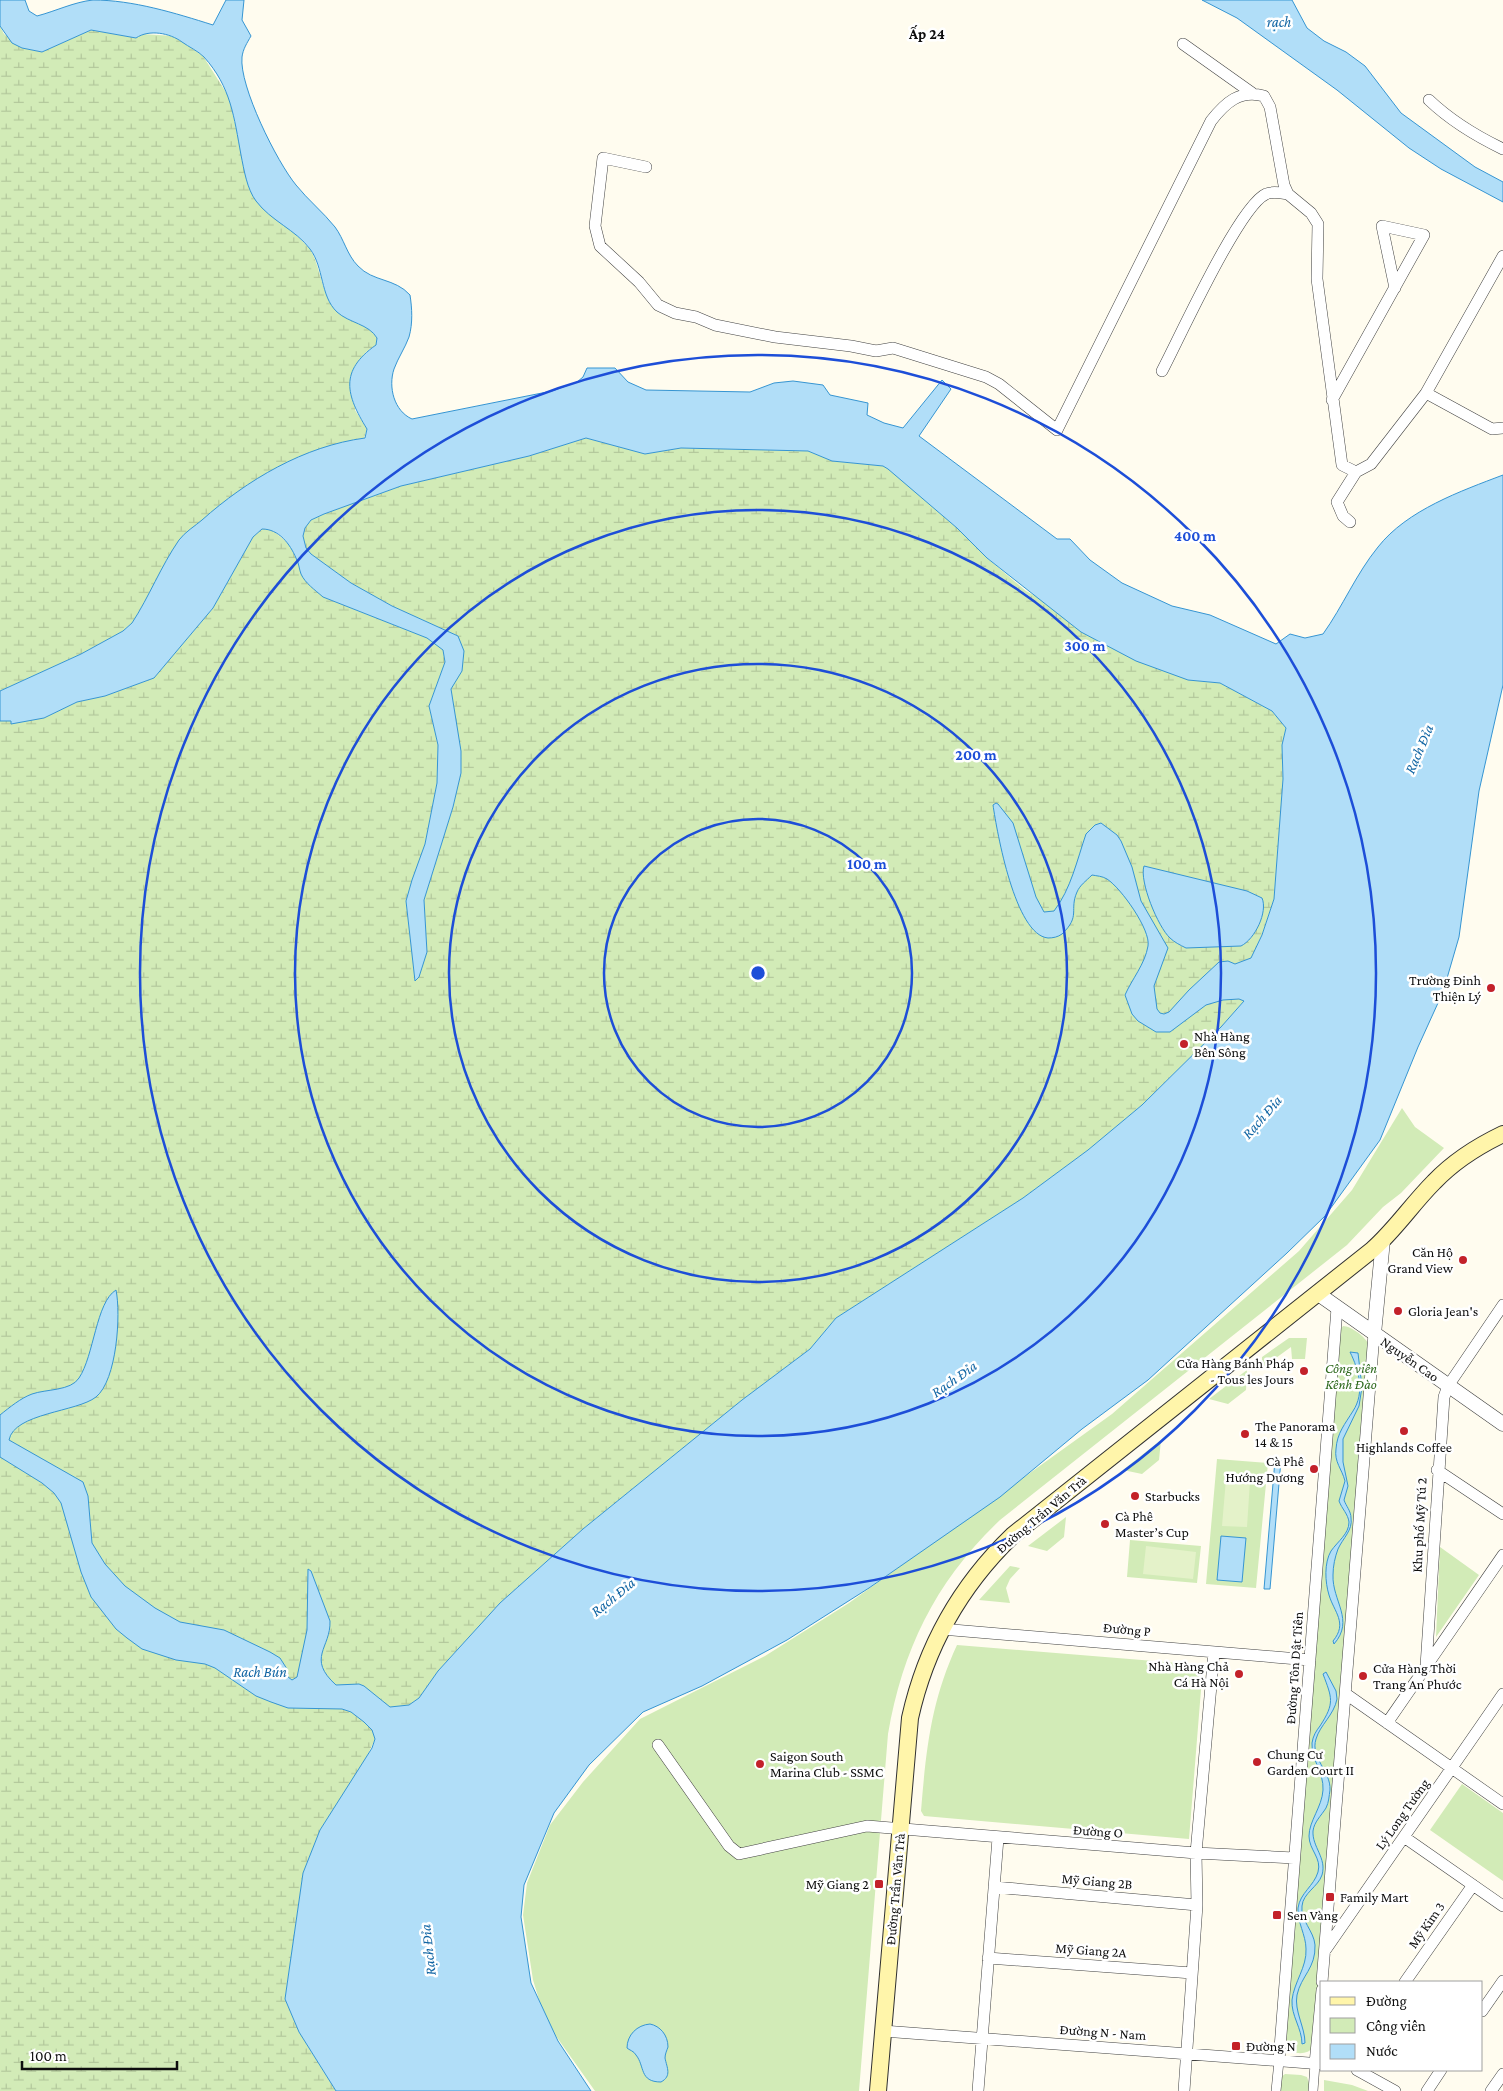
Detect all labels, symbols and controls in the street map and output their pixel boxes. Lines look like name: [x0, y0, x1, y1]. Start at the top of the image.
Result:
water label: rạch: [1267, 14, 1291, 31]
district label: Ấp 24: [908, 24, 945, 42]
text: 400 m: [1174, 528, 1216, 544]
text: 300 m: [1064, 638, 1106, 654]
water label: Rạch Đỉa: [1402, 722, 1437, 776]
text: 200 m: [955, 747, 997, 763]
text: 100 m: [847, 856, 887, 872]
centre of rings: [749, 964, 767, 982]
place label: Trường Đinh Thiện Lý: [1409, 972, 1482, 1004]
marker: Trường Đinh Thiện Lý: [1485, 982, 1497, 994]
place label: Nhà Hàng Bên Sông: [1194, 1028, 1250, 1060]
marker: Nhà Hàng Bên Sông: [1178, 1038, 1190, 1050]
water label: Rạch Đỉa: [1239, 1092, 1286, 1142]
place label: Căn Hộ Grand View: [1388, 1244, 1454, 1276]
marker: Căn Hộ Grand View: [1457, 1254, 1469, 1266]
place label: Gloria Jean's: [1408, 1303, 1478, 1319]
marker: Gloria Jean's: [1392, 1305, 1404, 1317]
street label: Nguyễn Cao: [1378, 1333, 1442, 1385]
place label: Cửa Hàng Bánh Pháp - Tous les Jours: [1177, 1355, 1294, 1387]
water label: Rạch Đỉa: [928, 1358, 980, 1401]
park label: Công viên Kênh Đào: [1325, 1360, 1377, 1392]
marker: Cửa Hàng Bánh Pháp - Tous les Jours: [1298, 1365, 1310, 1377]
place label: The Panorama 14 & 15: [1255, 1418, 1336, 1450]
marker: Highlands Coffee: [1398, 1425, 1410, 1437]
marker: The Panorama 14 & 15: [1239, 1428, 1251, 1440]
place label: Highlands Coffee: [1356, 1439, 1452, 1455]
place label: Cà Phê Hướng Dương: [1226, 1453, 1304, 1485]
marker: Cà Phê Hướng Dương: [1308, 1463, 1320, 1475]
street label: Đường Trần Văn Trà: [993, 1471, 1090, 1556]
street label: Khu phố Mỹ Tú 2: [1409, 1477, 1429, 1573]
place label: Starbucks: [1145, 1488, 1200, 1504]
marker: Starbucks: [1129, 1490, 1141, 1502]
place label: Cà Phê Master’s Cup: [1115, 1508, 1189, 1540]
marker: Cà Phê Master’s Cup: [1099, 1518, 1111, 1530]
water label: Rạch Đỉa: [588, 1575, 639, 1620]
street label: Đường Tôn Dật Tiên: [1282, 1611, 1306, 1725]
street label: Đường P: [1103, 1619, 1151, 1639]
place label: Nhà Hàng Chả Cá Hà Nội: [1148, 1658, 1230, 1690]
place label: Cửa Hàng Thời Trang An Phước: [1373, 1660, 1462, 1692]
water label: Rạch Bún: [233, 1664, 287, 1681]
marker: Nhà Hàng Chả Cá Hà Nội: [1233, 1668, 1245, 1680]
marker: Cửa Hàng Thời Trang An Phước: [1357, 1670, 1369, 1682]
place label: Chung Cư Garden Court II: [1267, 1746, 1354, 1778]
place label: Saigon South Marina Club - SSMC: [770, 1748, 883, 1780]
marker: Chung Cư Garden Court II: [1251, 1756, 1263, 1768]
marker: Saigon South Marina Club - SSMC: [754, 1758, 766, 1770]
street label: Lý Long Tường: [1372, 1775, 1432, 1853]
street label: Đường O: [1073, 1821, 1123, 1841]
street label: Đường Trần Văn Trà: [882, 1832, 908, 1946]
street label: Mỹ Giang 2B: [1061, 1870, 1133, 1892]
place label: Mỹ Giang 2: [806, 1876, 869, 1892]
marker: Mỹ Giang 2: [873, 1878, 885, 1890]
place label: Family Mart: [1340, 1889, 1409, 1905]
marker: Family Mart: [1324, 1891, 1336, 1903]
street label: Mỹ Kim 3: [1404, 1899, 1448, 1951]
place label: Sen Vàng: [1287, 1907, 1338, 1923]
marker: Sen Vàng: [1271, 1909, 1283, 1921]
water label: Rạch Đỉa: [417, 1923, 440, 1976]
street label: Mỹ Giang 2A: [1055, 1940, 1127, 1960]
legend: [1320, 1981, 1483, 2071]
text: Đường: [1366, 1993, 1407, 2010]
text: Công viên: [1366, 2018, 1426, 2035]
street label: Đường N - Nam: [1059, 2021, 1147, 2043]
scale bar: [22, 2038, 178, 2070]
place label: Đường N: [1246, 2038, 1296, 2054]
marker: Đường N: [1230, 2040, 1242, 2052]
text: Nước: [1366, 2043, 1398, 2059]
text: 100 m: [30, 2048, 67, 2064]

